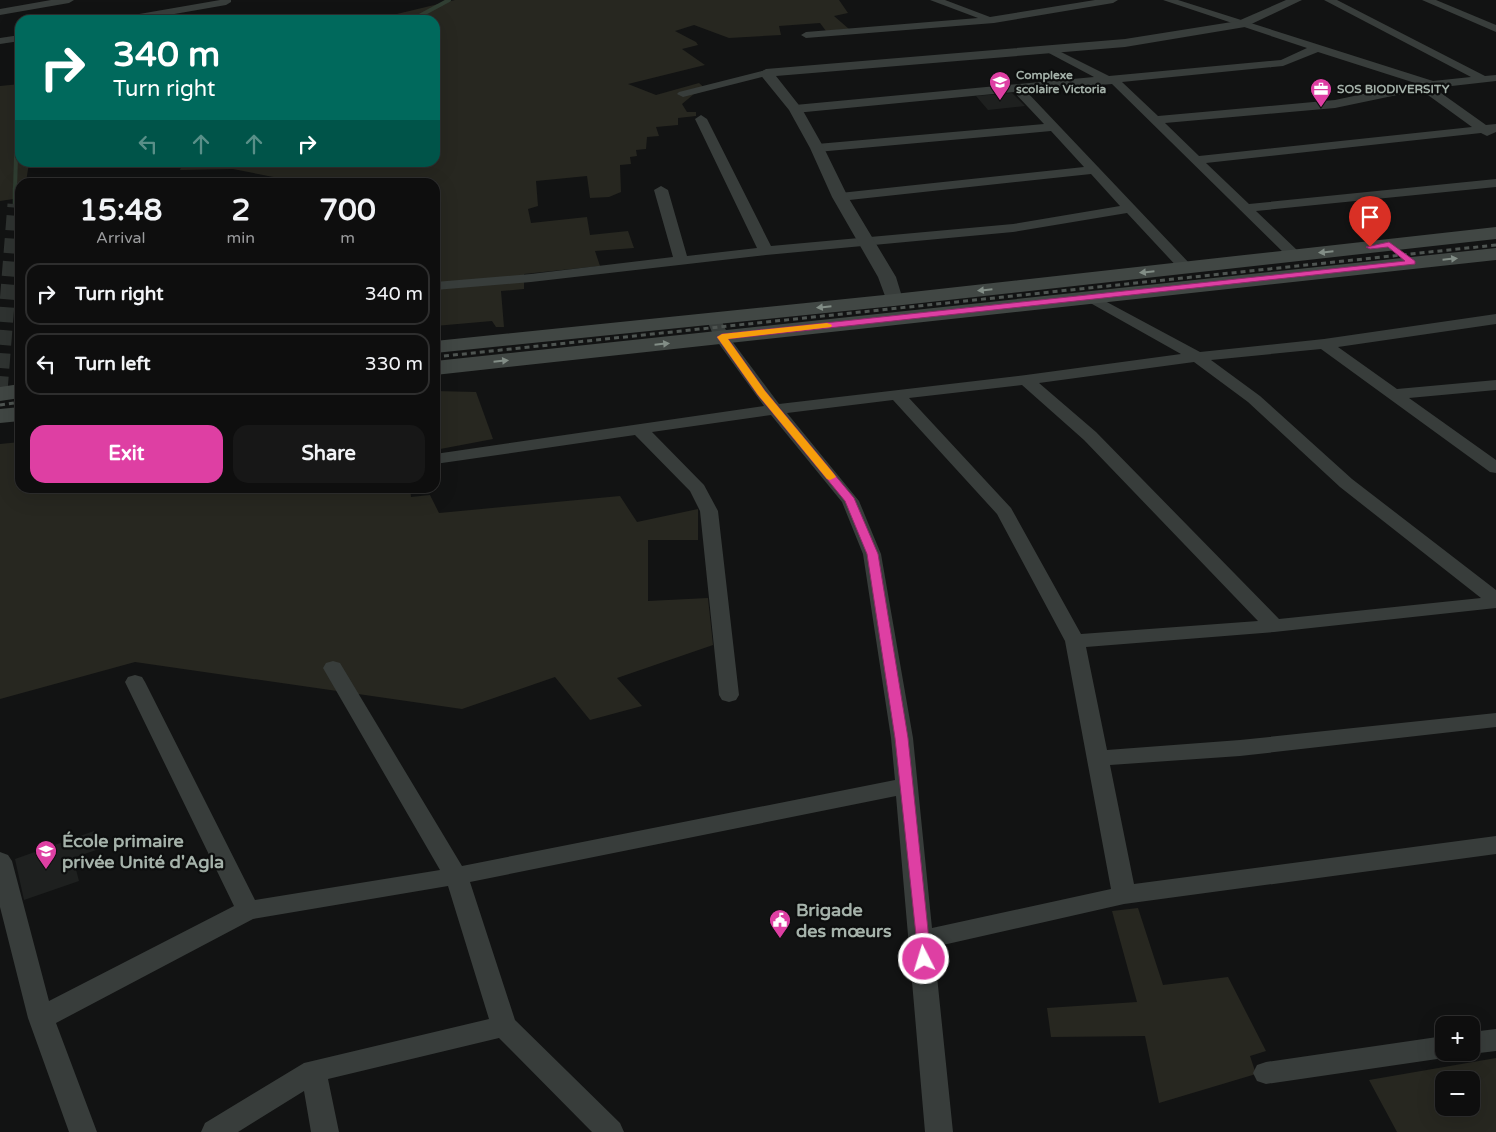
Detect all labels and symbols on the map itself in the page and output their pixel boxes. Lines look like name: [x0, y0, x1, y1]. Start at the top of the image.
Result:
place label: Complexe scolaire Victoria: [1016, 68, 1106, 96]
school or university icon: Complexe scolaire Victoria: [988, 70, 1012, 101]
office icon: SOS BIODIVERSITY: [1309, 77, 1333, 108]
place label: SOS BIODIVERSITY: [1337, 82, 1450, 96]
pin: [1349, 196, 1391, 247]
one-way arrow: [1317, 248, 1333, 256]
one-way arrow: [1443, 255, 1459, 263]
one-way arrow: [1139, 268, 1155, 276]
one-way arrow: [977, 286, 993, 294]
one-way arrow: [816, 303, 832, 311]
one-way arrow: [655, 339, 671, 347]
one-way arrow: [493, 357, 509, 365]
place label: École primaire privée Unité d'Agla: [62, 830, 224, 873]
school or university icon: École primaire privée Unité d'Agla: [34, 839, 58, 870]
place label: Brigade des mœurs: [796, 899, 892, 942]
public building icon: Brigade des mœurs: [768, 908, 792, 939]
position arrow: [897, 932, 949, 984]

